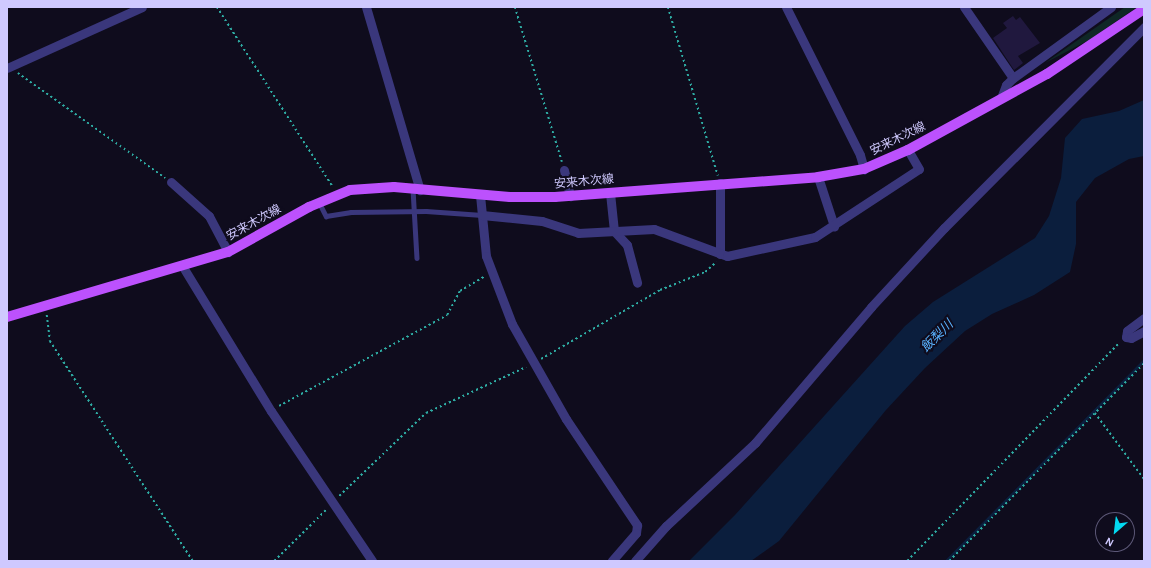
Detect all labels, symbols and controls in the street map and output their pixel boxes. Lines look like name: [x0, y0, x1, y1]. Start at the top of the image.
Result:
street label: 安来木次線: [868, 119, 928, 159]
street label: 安来木次線: [553, 172, 615, 192]
street label: 安来木次線: [224, 202, 284, 244]
water label: 飯梨川: [919, 318, 957, 356]
north arrow: [1095, 512, 1135, 552]
text: N: [1104, 536, 1116, 549]

